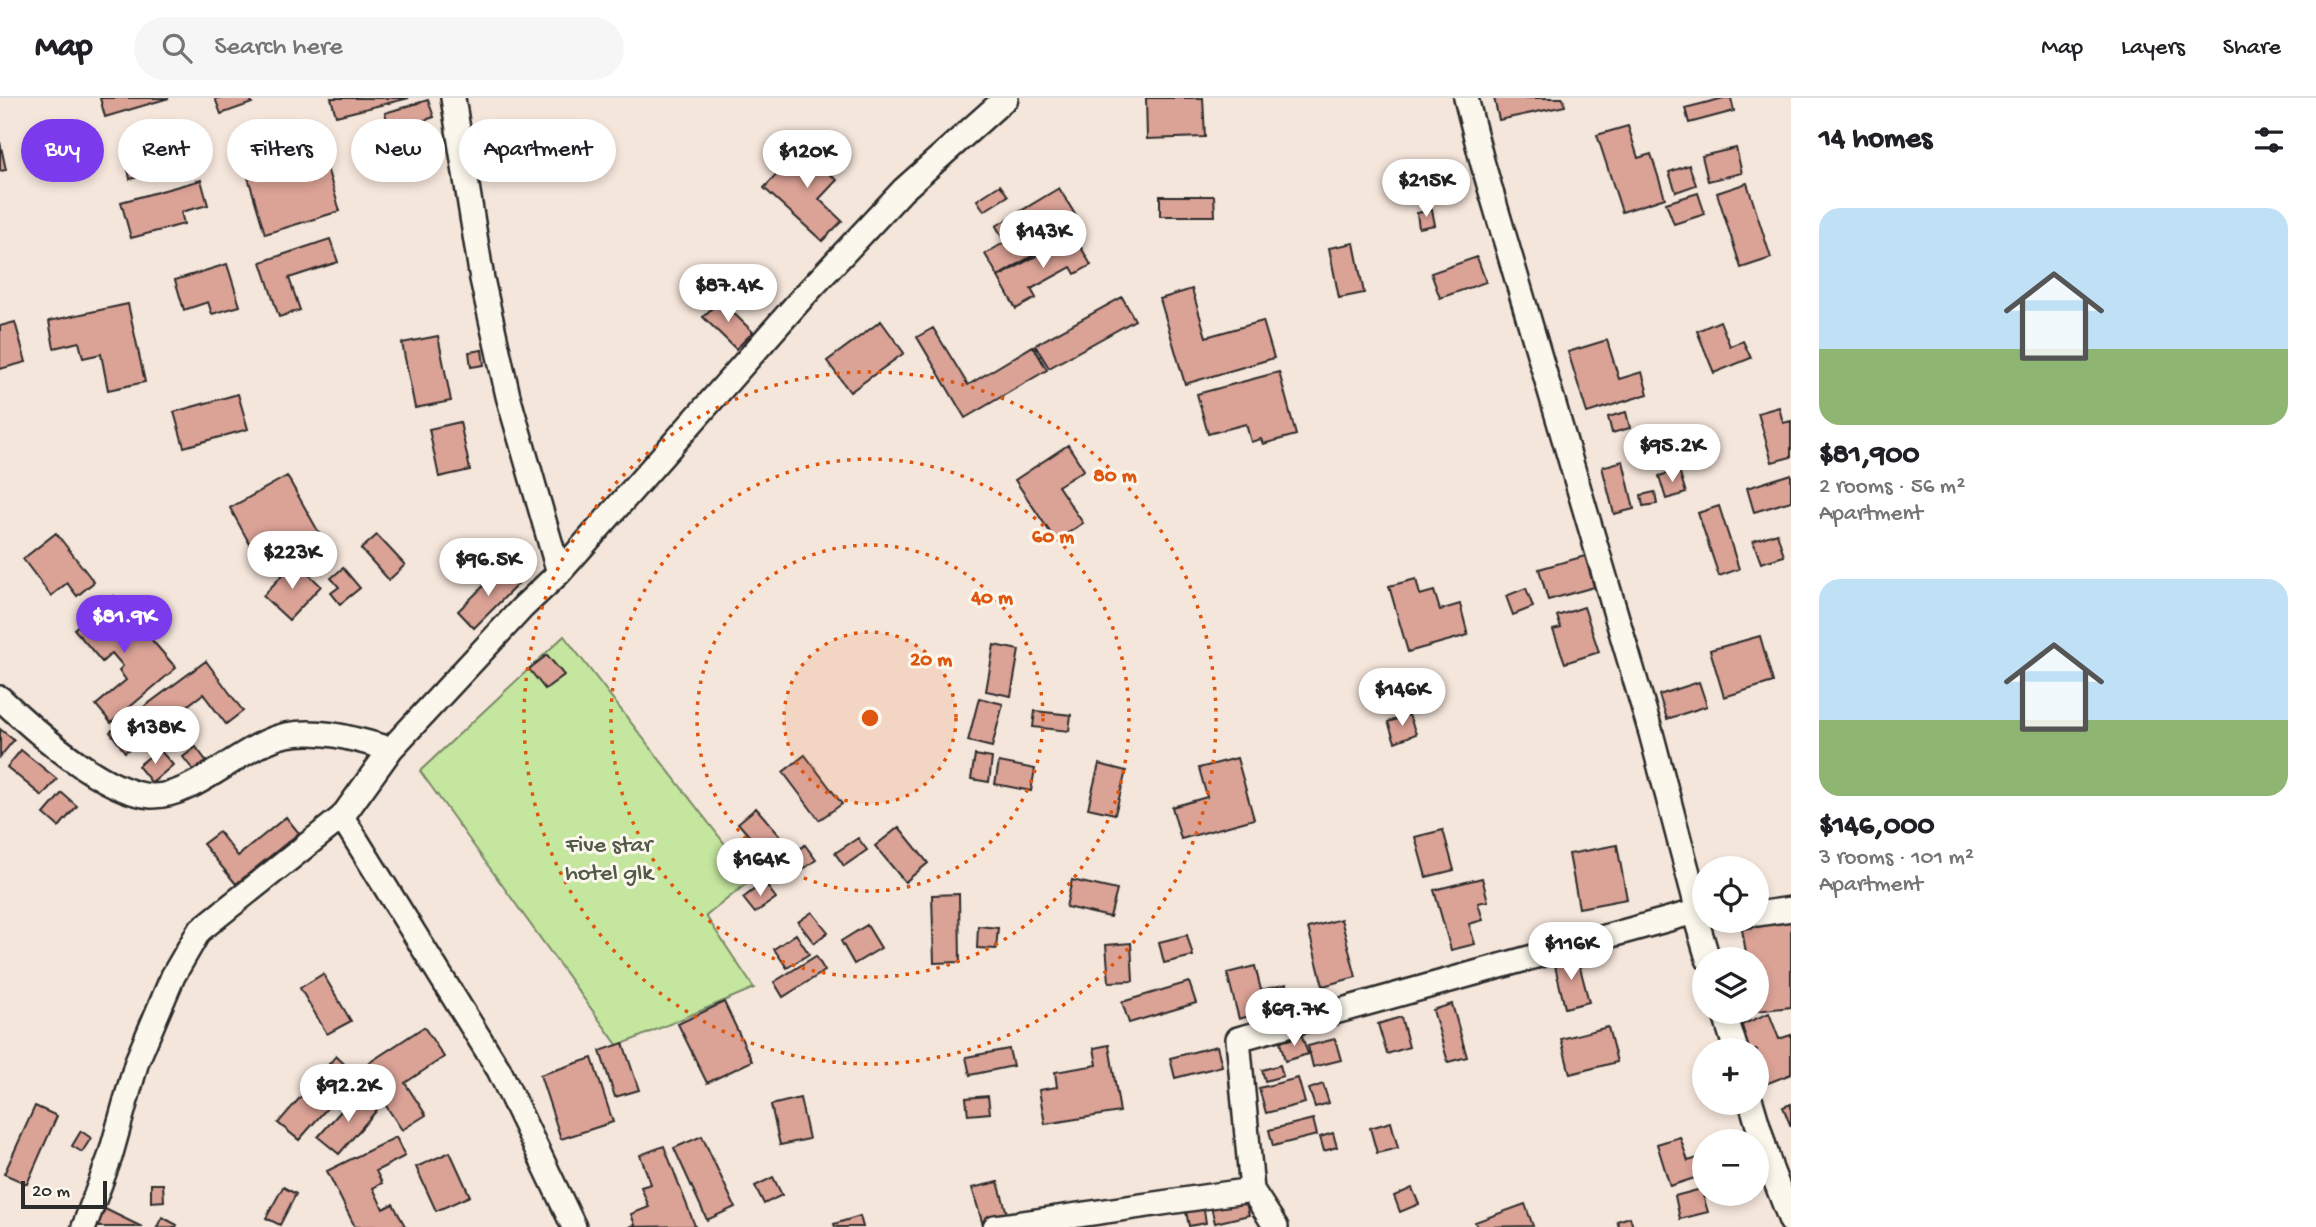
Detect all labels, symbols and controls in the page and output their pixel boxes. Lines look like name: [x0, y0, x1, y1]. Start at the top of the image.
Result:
search box: [134, 17, 624, 80]
text: Map: [35, 29, 92, 67]
icon: search: [158, 29, 196, 67]
text: Search here: [214, 33, 343, 64]
text: Map: [2041, 34, 2083, 63]
text: Layers: [2121, 34, 2185, 63]
text: Share: [2223, 34, 2281, 63]
chip: Buy: [21, 119, 104, 182]
chip: Rent: [118, 119, 213, 182]
chip: Filters: [227, 119, 337, 182]
chip: New: [351, 119, 445, 182]
chip: Apartment: [459, 119, 616, 182]
icon: filters: [2250, 121, 2288, 159]
text: 14 homes: [1819, 123, 1932, 158]
pin: $120K: [758, 130, 856, 190]
text: $120K: [779, 139, 835, 166]
pin: $215K: [1377, 159, 1475, 219]
text: $215K: [1398, 168, 1454, 195]
pin: $143K: [994, 211, 1092, 270]
text: $143K: [1015, 219, 1071, 246]
icon: home: [1991, 253, 2117, 379]
pin: $87.4K: [671, 264, 785, 324]
text: $87.4K: [695, 273, 761, 300]
pin: $95.2K: [1615, 424, 1729, 484]
text: $95.2K: [1639, 433, 1705, 460]
text: $81,900: [1819, 439, 1920, 474]
text: 80 m: [1093, 465, 1137, 490]
text: 2 rooms · 56 m²: [1819, 474, 1965, 501]
text: Apartment: [1819, 501, 1923, 528]
text: 60 m: [1032, 526, 1074, 551]
pin: $223K: [243, 532, 341, 591]
pin: $96.5K: [431, 538, 545, 598]
text: $223K: [263, 540, 321, 567]
text: $96.5K: [455, 547, 521, 574]
text: 40 m: [970, 587, 1013, 612]
pin: $81.9K: [67, 596, 181, 655]
text: $81.9K: [92, 604, 156, 631]
icon: home: [1991, 624, 2117, 750]
text: 20 m: [910, 649, 952, 674]
pin: $146K: [1353, 668, 1451, 728]
text: $146K: [1375, 677, 1429, 704]
pin: $138K: [106, 706, 204, 766]
centre of rings: [858, 706, 882, 730]
text: $138K: [127, 715, 183, 742]
text: $146,000: [1819, 810, 1935, 845]
park label: Five star hotel glk: [565, 832, 655, 889]
pin: $164K: [711, 838, 809, 898]
text: 3 rooms · 101 m²: [1819, 845, 1974, 872]
text: $164K: [733, 847, 787, 874]
map controls: [1692, 856, 1769, 1206]
button: locate: [1692, 856, 1769, 933]
text: Apartment: [1819, 872, 1923, 899]
pin: $116K: [1522, 922, 1620, 982]
text: $116K: [1544, 931, 1598, 958]
button: layers: [1692, 947, 1769, 1024]
pin: $69.7K: [1237, 988, 1351, 1048]
text: $69.7K: [1261, 997, 1327, 1024]
button: +: [1692, 1038, 1769, 1115]
pin: $92.2K: [291, 1065, 405, 1124]
text: $92.2K: [316, 1073, 380, 1100]
button: −: [1692, 1129, 1769, 1206]
scale bar: [21, 1178, 107, 1210]
text: 20 m: [32, 1181, 70, 1204]

